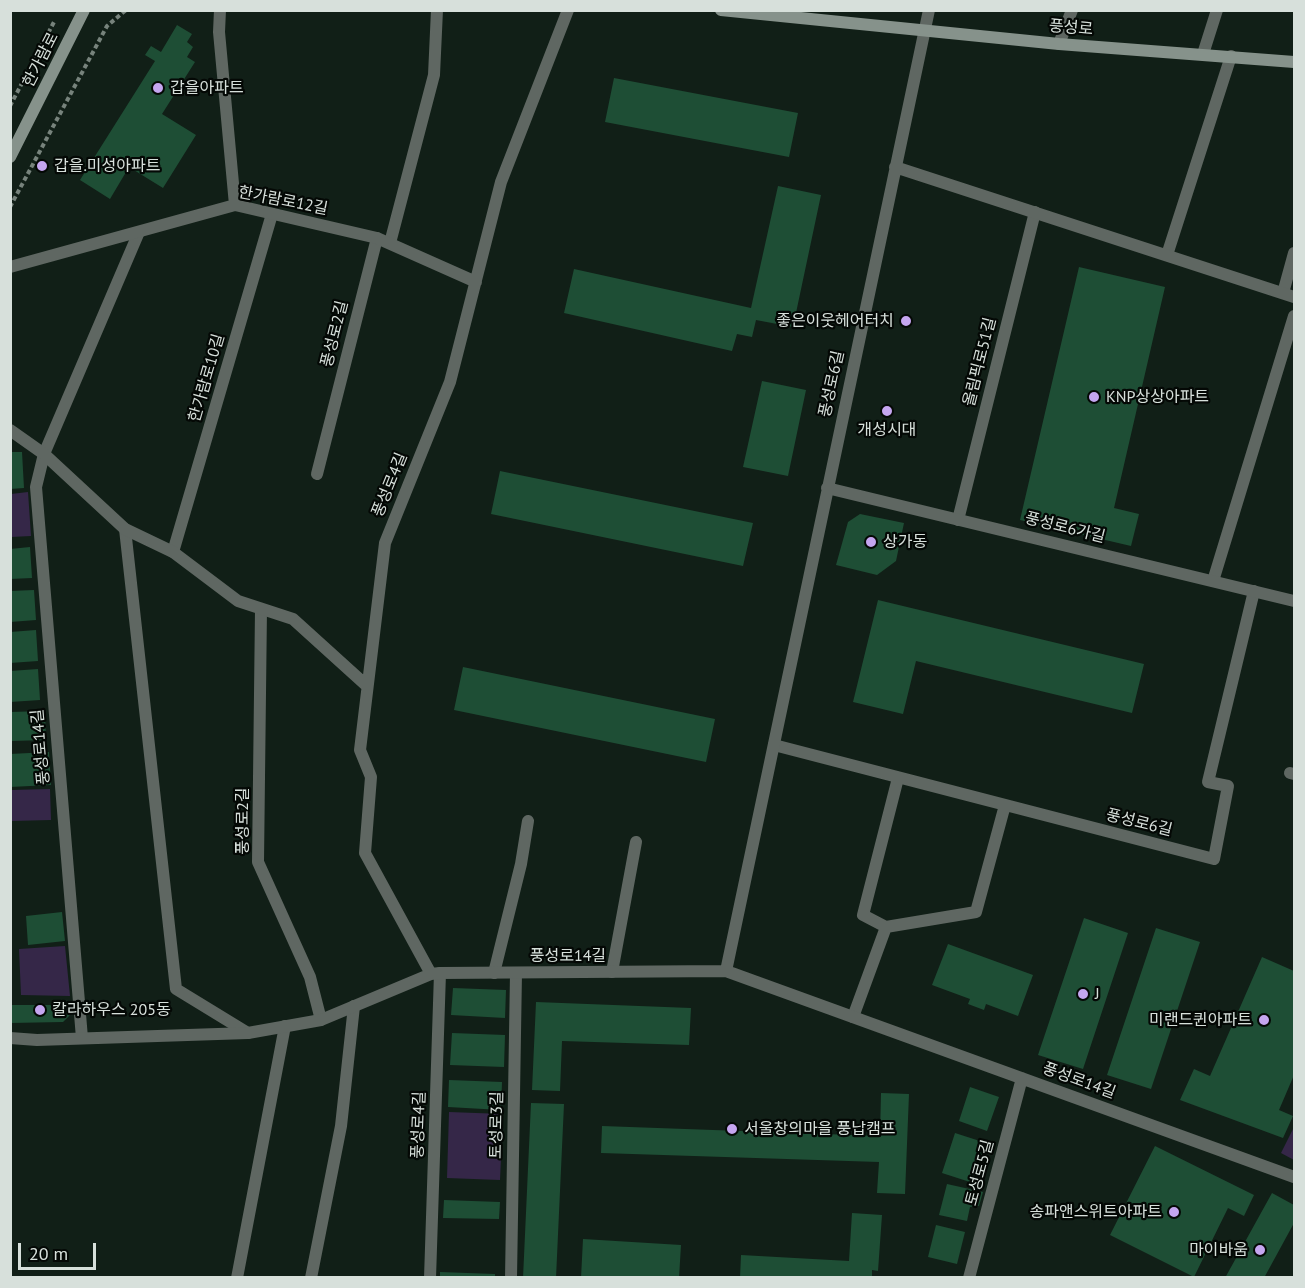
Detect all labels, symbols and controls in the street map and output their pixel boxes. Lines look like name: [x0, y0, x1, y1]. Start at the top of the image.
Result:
street label: 풍성로: [1048, 17, 1094, 39]
street label: 한가람로: [19, 29, 63, 91]
place label: 갑을아파트: [170, 78, 244, 98]
marker: 갑을아파트: [151, 81, 165, 95]
place label: 갑을.미성아파트: [54, 156, 160, 176]
marker: 갑을.미성아파트: [35, 159, 49, 173]
street label: 한가람로12길: [236, 183, 330, 219]
street label: 풍성로2길: [318, 299, 352, 369]
place label: 좋은이웃헤어터치: [776, 311, 894, 331]
marker: 좋은이웃헤어터치: [899, 314, 913, 328]
street label: 올림픽로51길: [960, 316, 1000, 408]
street label: 한가람로10길: [185, 332, 229, 424]
street label: 풍성로6길: [816, 349, 848, 419]
place label: KNP상상아파트: [1106, 387, 1209, 407]
marker: KNP상상아파트: [1087, 390, 1101, 404]
marker: 개성시대: [880, 404, 894, 418]
place label: 개성시대: [858, 420, 916, 440]
street label: 풍성로4길: [368, 450, 412, 520]
street label: 풍성로6가길: [1023, 509, 1107, 547]
place label: 상가동: [883, 532, 927, 552]
marker: 상가동: [864, 535, 878, 549]
street label: 풍성로14길: [28, 708, 54, 786]
street label: 풍성로2길: [233, 787, 253, 855]
street label: 풍성로6길: [1104, 806, 1174, 840]
street label: 풍성로14길: [530, 946, 606, 966]
place label: J: [1095, 984, 1100, 1004]
marker: J: [1076, 987, 1090, 1001]
place label: 칼라하우스 205동: [52, 1000, 171, 1020]
marker: 칼라하우스 205동: [33, 1003, 47, 1017]
place label: 미랜드퀸아파트: [1149, 1010, 1252, 1030]
marker: 미랜드퀸아파트: [1257, 1013, 1271, 1027]
street label: 풍성로14길: [1040, 1059, 1118, 1103]
street label: 풍성로4길: [408, 1091, 430, 1159]
street label: 토성로3길: [487, 1091, 507, 1159]
place label: 서울창의마을 풍납캠프: [744, 1119, 895, 1139]
marker: 서울창의마을 풍납캠프: [725, 1122, 739, 1136]
street label: 토성로5길: [962, 1138, 998, 1208]
place label: 송파앤스위트아파트: [1030, 1202, 1162, 1222]
marker: 송파앤스위트아파트: [1167, 1205, 1181, 1219]
scale bar: [21, 1231, 99, 1269]
place label: 마이바움: [1189, 1240, 1248, 1260]
text: 20 m: [29, 1242, 68, 1265]
marker: 마이바움: [1253, 1243, 1267, 1257]

